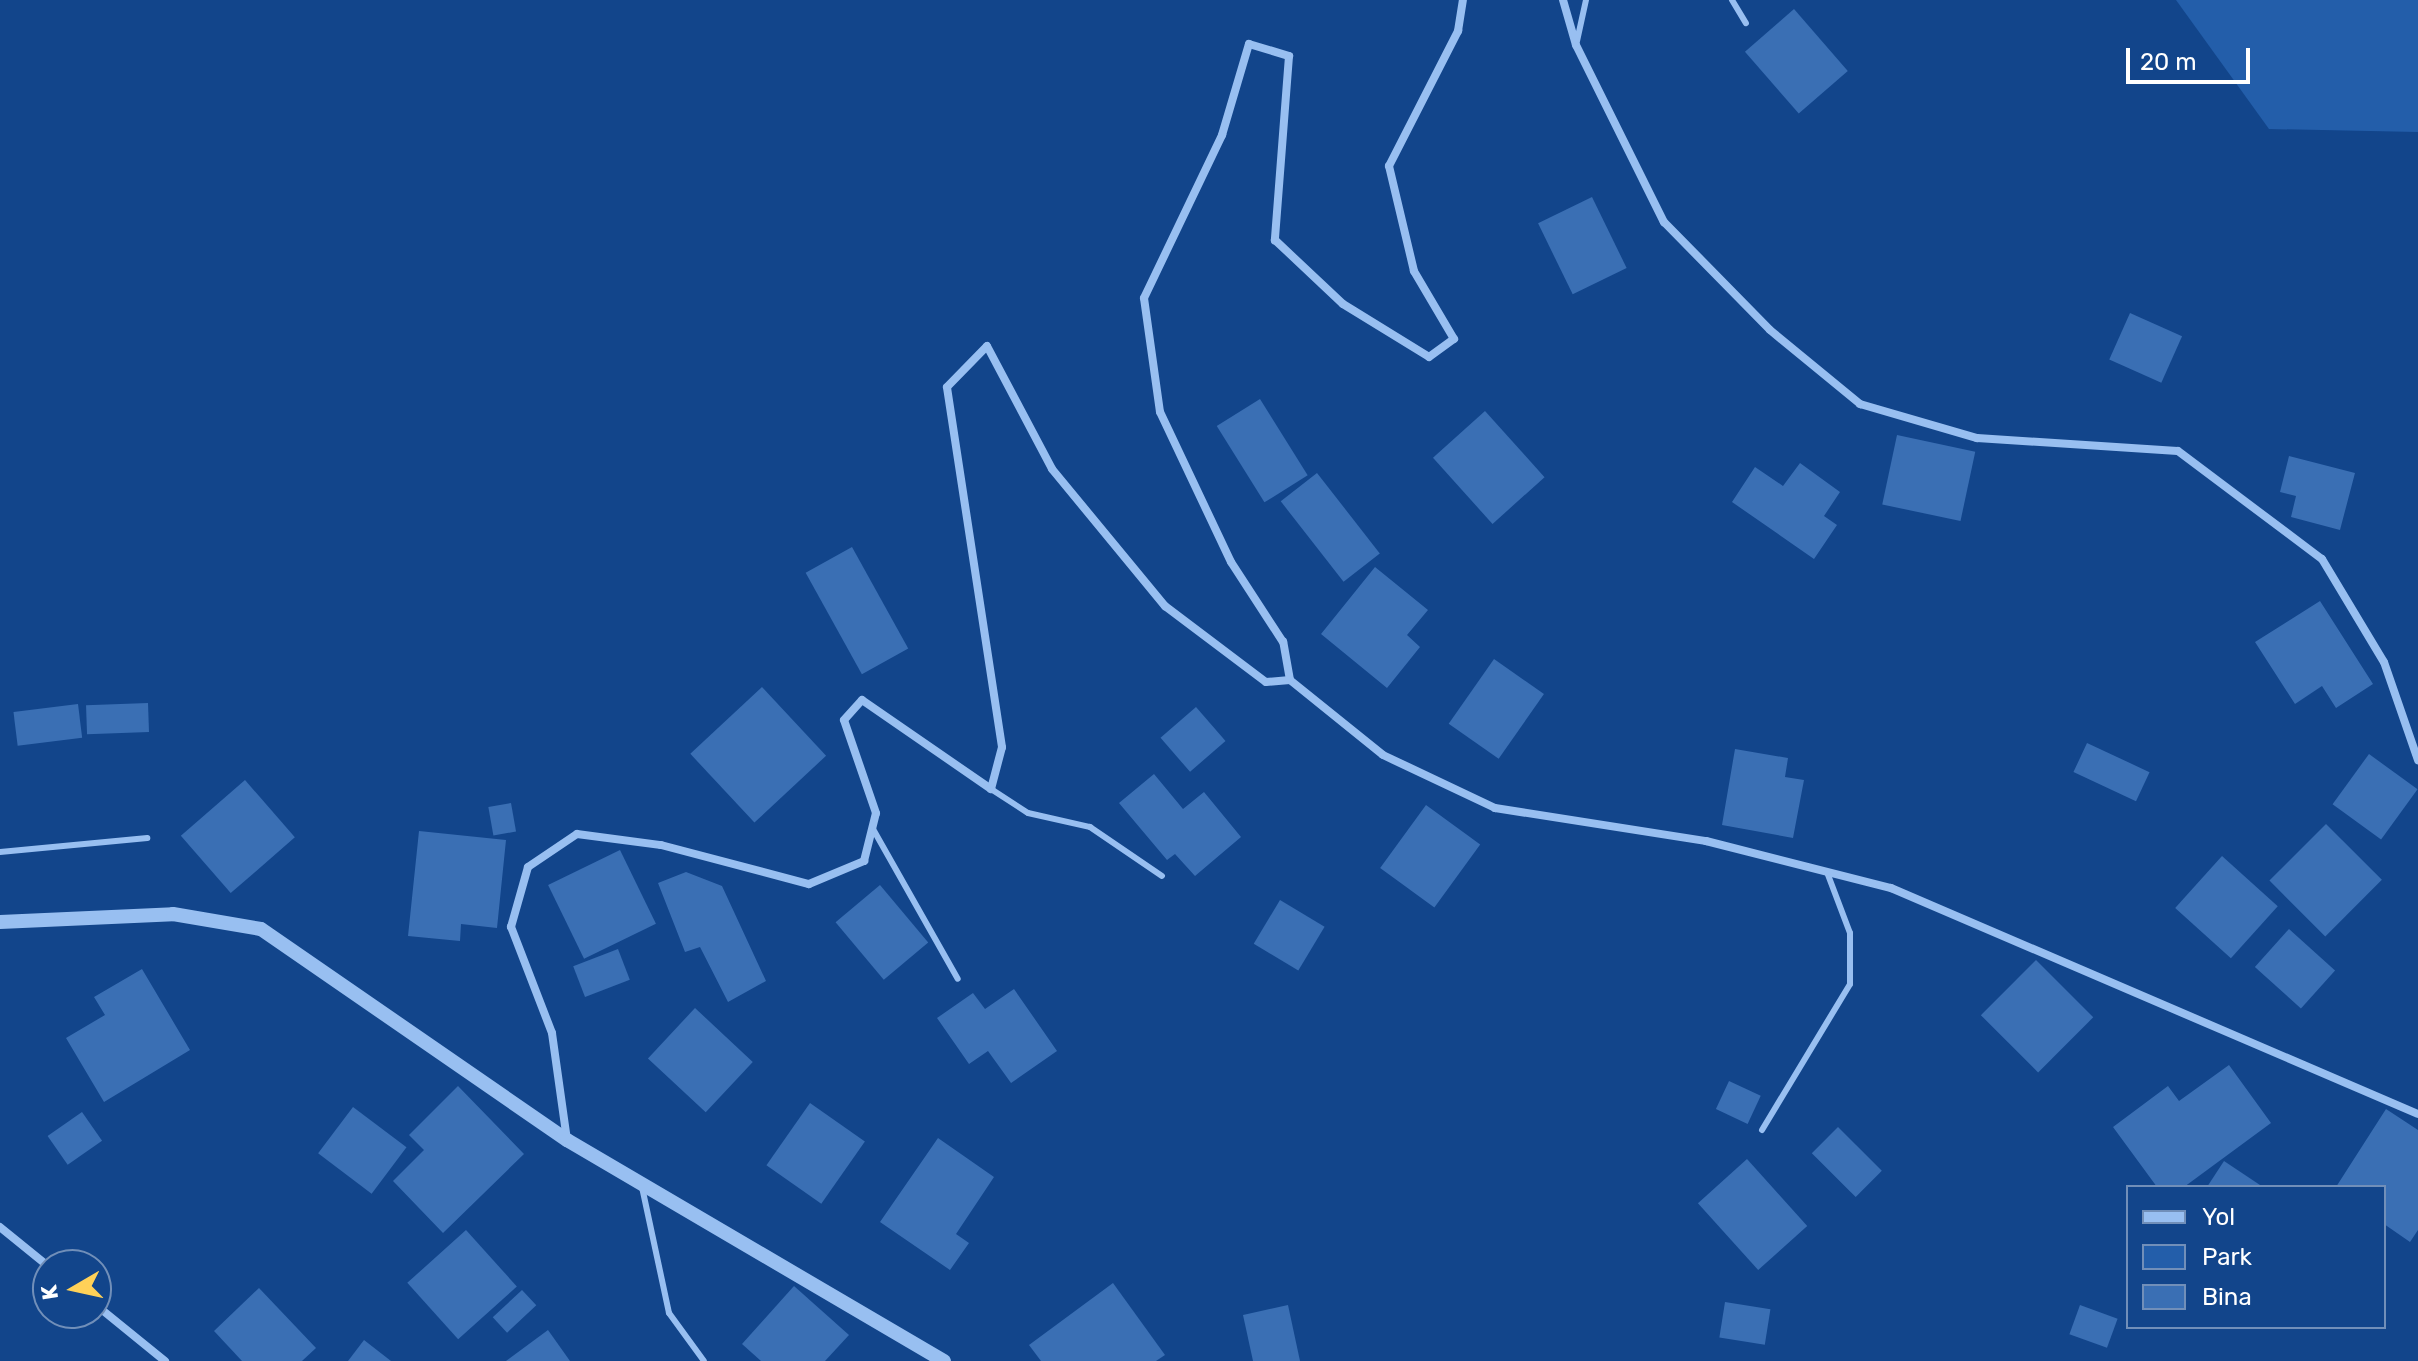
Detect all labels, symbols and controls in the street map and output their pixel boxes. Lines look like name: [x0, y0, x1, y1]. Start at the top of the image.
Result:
scale bar: [2130, 32, 2254, 82]
text: 20 m: [2140, 48, 2197, 76]
legend: [2126, 1185, 2386, 1329]
text: Yol: [2202, 1203, 2235, 1231]
text: Park: [2202, 1243, 2252, 1271]
north arrow: [32, 1249, 112, 1329]
text: K: [35, 1283, 64, 1302]
text: Bina: [2202, 1283, 2252, 1311]

